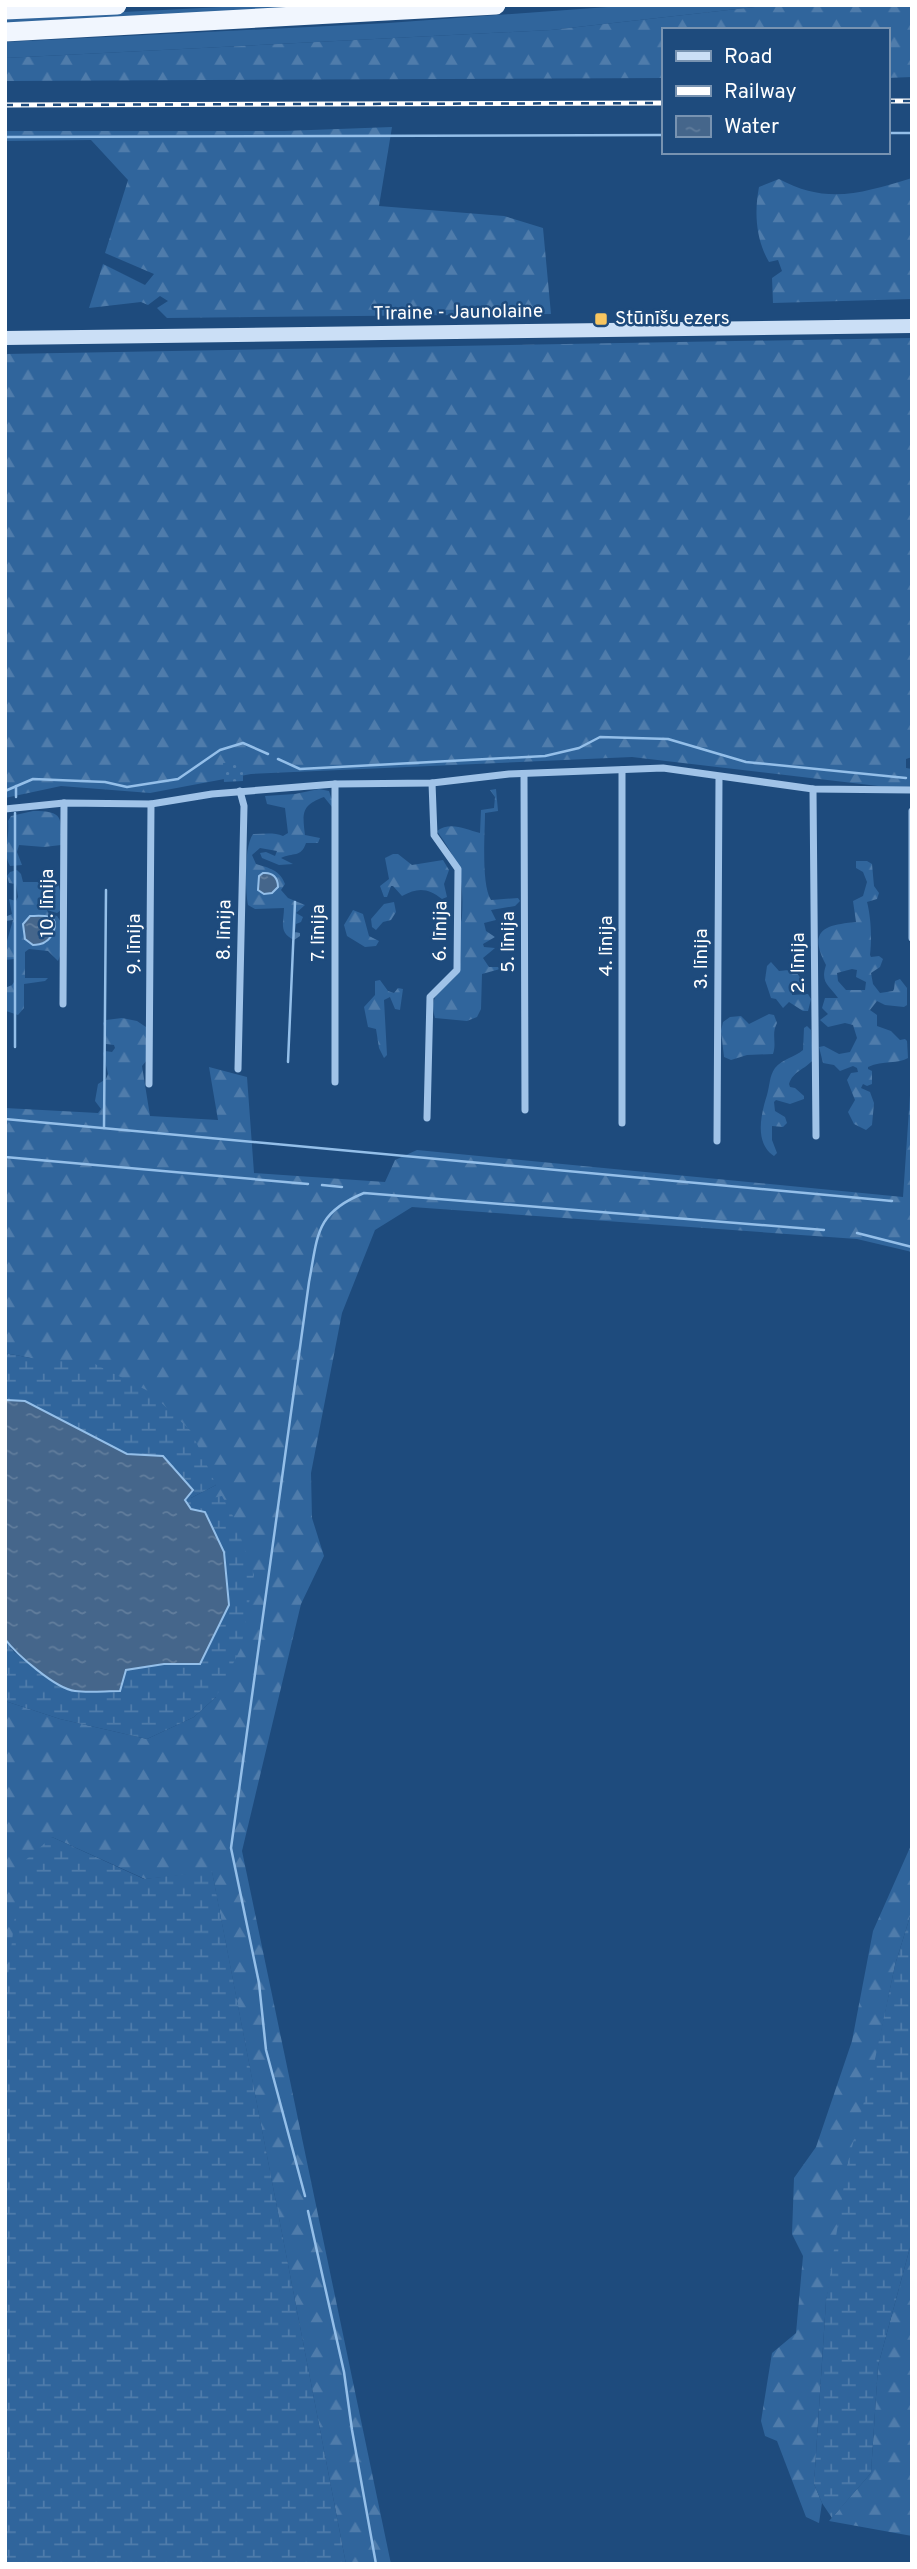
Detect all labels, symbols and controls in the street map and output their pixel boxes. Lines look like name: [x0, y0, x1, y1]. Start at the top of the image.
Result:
legend: [662, 28, 889, 154]
text: Road: [724, 44, 773, 71]
text: Railway: [724, 79, 797, 106]
text: Water: [724, 114, 779, 141]
street label: Tīraine - Jaunolaine: [373, 300, 543, 326]
place label: Stūnīšu ezers: [615, 307, 730, 331]
marker: Stūnīšu ezers: [593, 311, 609, 327]
street label: 10. līnija: [36, 869, 60, 937]
street label: 8. līnija: [212, 899, 238, 961]
street label: 6. līnija: [428, 900, 454, 962]
street label: 7. līnija: [307, 904, 331, 962]
street label: 5. līnija: [497, 911, 521, 973]
street label: 9. līnija: [123, 914, 147, 974]
street label: 4. līnija: [595, 915, 619, 977]
street label: 3. līnija: [690, 929, 714, 989]
street label: 2. līnija: [787, 932, 811, 994]

